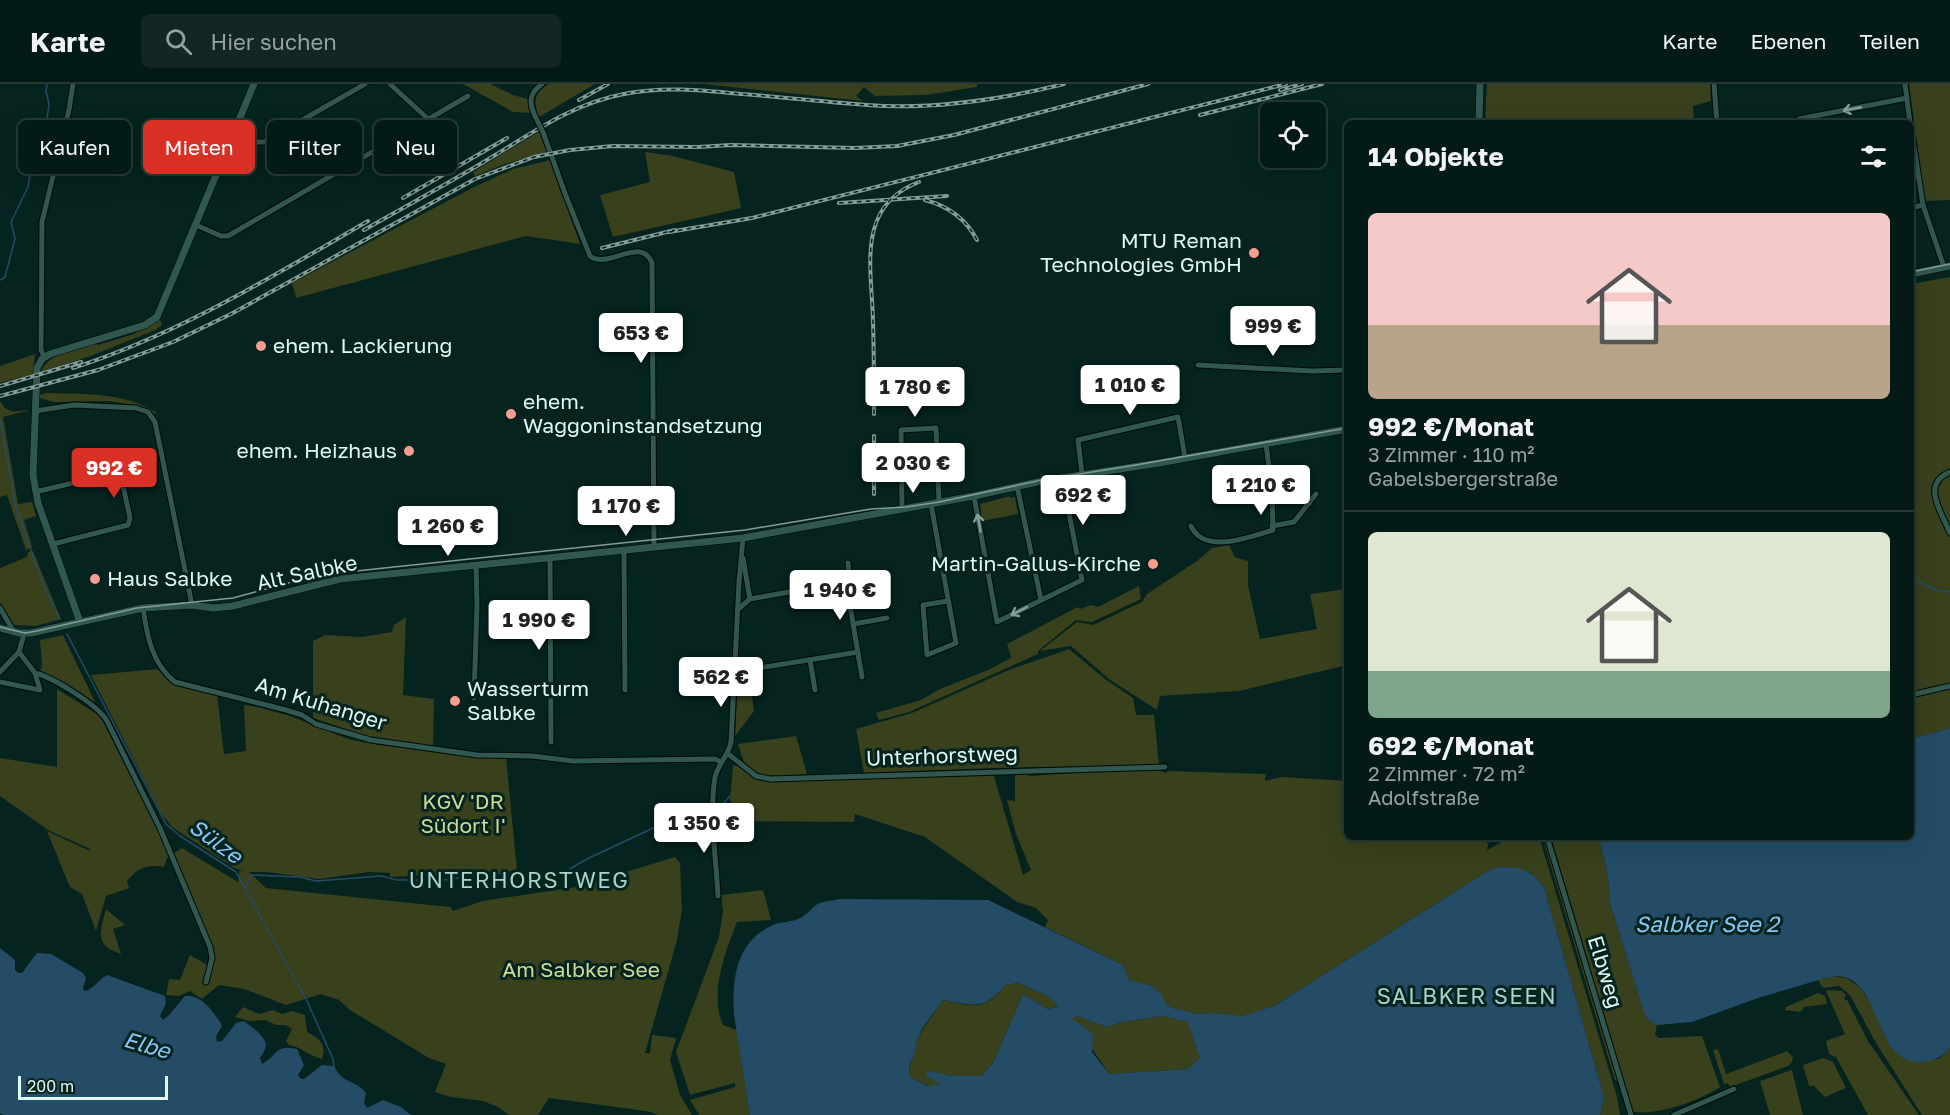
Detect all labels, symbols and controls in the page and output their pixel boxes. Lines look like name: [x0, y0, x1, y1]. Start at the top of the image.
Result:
search box: [141, 14, 561, 68]
text: Karte: [30, 25, 105, 58]
icon: search: [162, 25, 195, 58]
text: Hier suchen: [210, 28, 337, 55]
text: Karte: [1662, 28, 1718, 54]
text: Ebenen: [1751, 28, 1826, 54]
text: Teilen: [1859, 28, 1920, 54]
map controls: [1260, 102, 1326, 168]
button: locate: [1260, 102, 1326, 168]
one-way arrow: [1843, 104, 1862, 115]
chip: Kaufen: [18, 120, 131, 174]
chip: Mieten: [143, 120, 255, 174]
chip: Filter: [267, 120, 362, 174]
chip: Neu: [374, 120, 457, 174]
icon: filters: [1857, 140, 1890, 173]
text: 14 Objekte: [1368, 141, 1504, 172]
place label: MTU Reman Technologies GmbH: [1040, 227, 1242, 277]
marker: MTU Reman Technologies GmbH: [1247, 246, 1261, 260]
icon: home: [1575, 252, 1683, 360]
pin: 999 €: [1231, 306, 1315, 357]
pin: 653 €: [599, 313, 683, 364]
text: 999 €: [1244, 313, 1302, 337]
text: 653 €: [613, 320, 669, 344]
place label: ehem. Lackierung: [273, 332, 452, 358]
marker: ehem. Lackierung: [254, 339, 268, 353]
pin: 1 010 €: [1075, 365, 1185, 416]
pin: 1 780 €: [860, 367, 970, 418]
text: 1 010 €: [1095, 372, 1165, 396]
text: 1 780 €: [879, 374, 951, 398]
place label: ehem. Waggoninstandsetzung: [523, 388, 763, 438]
marker: ehem. Waggoninstandsetzung: [504, 407, 518, 421]
text: 992 €/Monat: [1368, 411, 1534, 442]
place label: ehem. Heizhaus: [236, 437, 397, 463]
text: 3 Zimmer · 110 m²: [1368, 442, 1535, 466]
pin: 2 030 €: [858, 443, 968, 494]
marker: ehem. Heizhaus: [402, 444, 416, 458]
pin: 992 €: [72, 448, 156, 499]
text: 2 030 €: [876, 450, 950, 474]
text: 992 €: [86, 455, 142, 479]
pin: 1 210 €: [1206, 465, 1316, 516]
text: Gabelsbergerstraße: [1368, 466, 1558, 490]
text: 1 210 €: [1226, 472, 1296, 496]
pin: 692 €: [1041, 475, 1125, 526]
text: 692 €: [1055, 482, 1111, 506]
pin: 1 170 €: [571, 486, 681, 537]
text: 1 170 €: [592, 493, 660, 517]
pin: 1 260 €: [393, 506, 503, 557]
text: 1 260 €: [412, 513, 484, 537]
one-way arrow: [973, 514, 984, 534]
street label: Alt Salbke: [254, 549, 359, 595]
place label: Martin-Gallus-Kirche: [931, 550, 1141, 576]
marker: Martin-Gallus-Kirche: [1146, 557, 1160, 571]
place label: Haus Salbke: [107, 565, 232, 591]
pin: 1 940 €: [785, 570, 895, 621]
icon: home: [1575, 571, 1683, 679]
marker: Haus Salbke: [88, 572, 102, 586]
text: 1 940 €: [804, 577, 876, 601]
pin: 1 990 €: [484, 600, 594, 651]
one-way arrow: [1011, 605, 1028, 617]
text: 1 990 €: [503, 607, 575, 631]
pin: 562 €: [679, 657, 763, 708]
text: 562 €: [693, 664, 749, 688]
street label: Am Kuhanger: [253, 671, 390, 735]
place label: Wasserturm Salbke: [467, 675, 589, 725]
marker: Wasserturm Salbke: [448, 694, 462, 708]
text: 692 €/Monat: [1368, 730, 1534, 761]
street label: Unterhorstweg: [865, 739, 1018, 771]
text: 2 Zimmer · 72 m²: [1368, 761, 1525, 785]
text: Adolfstraße: [1368, 785, 1480, 809]
park label: KGV 'DR Südort I': [420, 788, 506, 838]
pin: 1 350 €: [649, 803, 759, 854]
text: 1 350 €: [668, 810, 740, 834]
water label: Sülze: [185, 812, 250, 870]
district label: UNTERHORSTWEG: [409, 866, 629, 893]
water label: Salbker See 2: [1635, 910, 1781, 937]
street label: Elbweg: [1583, 932, 1629, 1011]
park label: Am Salbker See: [502, 956, 660, 982]
district label: SALBKER SEEN: [1377, 982, 1557, 1009]
water label: Elbe: [121, 1025, 175, 1065]
scale bar: [18, 1073, 168, 1100]
text: 200 m: [27, 1076, 74, 1096]

